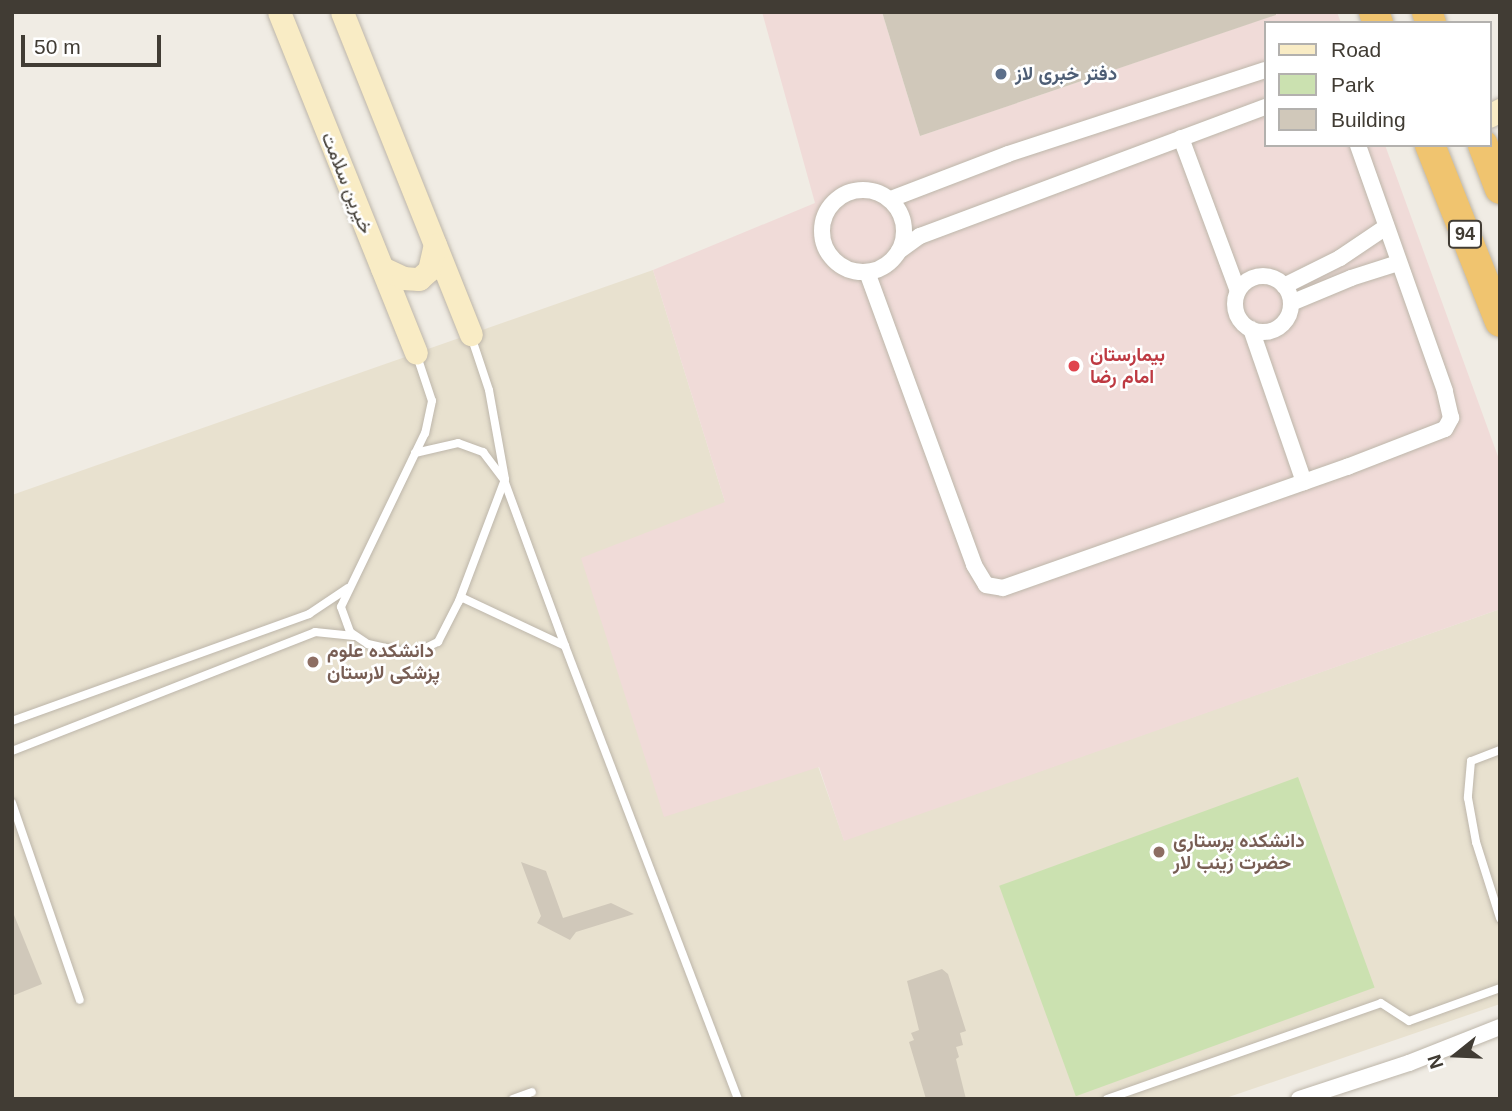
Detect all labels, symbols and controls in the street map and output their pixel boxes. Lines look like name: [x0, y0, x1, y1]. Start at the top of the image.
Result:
scale bar: [24, 21, 164, 65]
legend: [1264, 21, 1491, 147]
text: 50 m: [34, 35, 81, 58]
text: Road: [1331, 38, 1381, 61]
place label: دفتر خبری لاز: [1015, 63, 1117, 85]
marker: دفتر خبری لاز: [993, 66, 1009, 82]
text: Park: [1331, 73, 1374, 96]
text: Building: [1331, 108, 1406, 131]
street label: خیرین سلامت: [316, 129, 378, 237]
road number: 94: [1448, 220, 1482, 248]
place label: بیمارستان امام رضا: [1090, 344, 1165, 388]
marker: بیمارستان امام رضا: [1064, 356, 1084, 376]
place label: دانشکده علوم پزشکی لارستان: [327, 640, 440, 684]
marker: دانشکده علوم پزشکی لارستان: [305, 654, 321, 670]
place label: دانشکده پرستاری حضرت زینب لار: [1173, 830, 1305, 874]
marker: دانشکده پرستاری حضرت زینب لار: [1151, 844, 1167, 860]
north arrow: [1421, 1020, 1491, 1090]
text: N: [1423, 1052, 1448, 1071]

